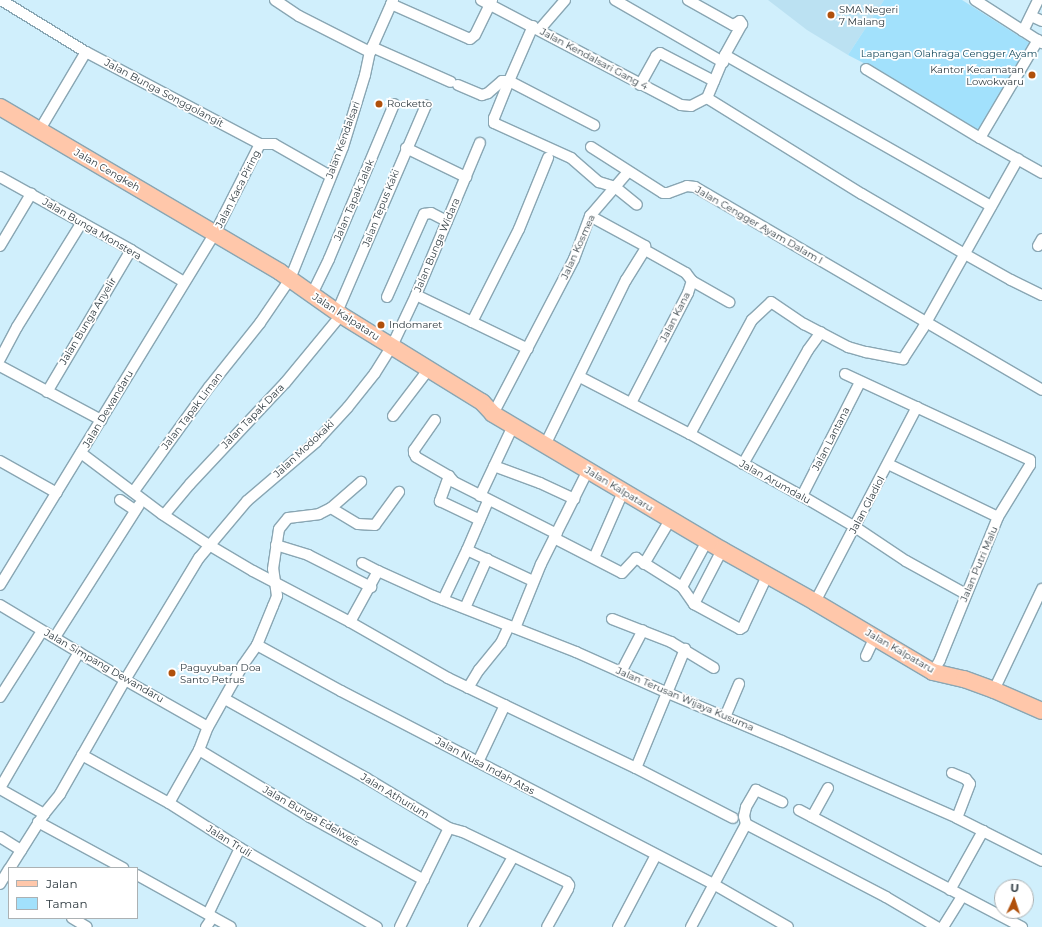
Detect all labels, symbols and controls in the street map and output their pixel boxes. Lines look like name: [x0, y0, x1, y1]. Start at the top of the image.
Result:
place label: SMA Negeri 7 Malang: [839, 3, 898, 26]
marker: SMA Negeri 7 Malang: [826, 10, 836, 20]
street label: Jalan Kendalsari Gang 4: [538, 25, 650, 93]
park label: Lapangan Olahraga Cengger Ayam: [861, 48, 1037, 60]
street label: Jalan Bunga Songgolangit: [102, 56, 226, 130]
place label: Kantor Kecamatan Lowokwaru: [930, 63, 1024, 86]
marker: Kantor Kecamatan Lowokwaru: [1027, 70, 1037, 80]
place label: Rocketto: [387, 98, 432, 110]
marker: Rocketto: [374, 99, 384, 109]
street label: Jalan Kendalsari: [323, 100, 363, 180]
street label: Jalan Cengkeh: [72, 146, 142, 194]
street label: Jalan Kaca Piring: [213, 148, 263, 230]
street label: Jalan Tapak Jalak: [331, 158, 377, 242]
street label: Jalan Tepus Kaki: [360, 167, 402, 249]
street label: Jalan Cengger Ayam Dalam I: [693, 184, 825, 266]
street label: Jalan Bunga Monstera: [40, 196, 144, 262]
street label: Jalan Bunga Widara: [412, 196, 462, 294]
street label: Jalan Kosmea: [558, 213, 598, 281]
street label: Jalan Bunga Anyelir: [57, 275, 119, 367]
street label: Jalan Kana: [657, 290, 693, 344]
street label: Jalan Kalpataru: [310, 291, 382, 343]
place label: Indomaret: [389, 319, 442, 331]
marker: Indomaret: [376, 320, 386, 330]
street label: Jalan Dewandaru: [80, 368, 136, 450]
street label: Jalan Tapak Liman: [159, 370, 225, 452]
street label: Jalan Tapak Dara: [219, 381, 287, 451]
street label: Jalan Lantana: [810, 405, 852, 473]
street label: Jalan Modokaki: [271, 418, 337, 480]
street label: Jalan Arumdalu: [737, 457, 813, 507]
street label: Jalan Kalpataru: [583, 464, 655, 514]
street label: Jalan Gladiol: [847, 474, 887, 536]
street label: Jalan Putri Malu: [958, 524, 1000, 604]
street label: Jalan Kalpataru: [863, 626, 937, 676]
street label: Jalan Simpang Dewandaru: [42, 627, 166, 705]
place label: Paguyuban Doa Santo Petrus: [180, 661, 261, 684]
street label: Jalan Terusan Wijaya Kusuma: [614, 664, 756, 734]
marker: Paguyuban Doa Santo Petrus: [167, 668, 177, 678]
street label: Jalan Nusa Indah Atas: [433, 735, 537, 797]
street label: Jalan Athurium: [359, 771, 431, 821]
street label: Jalan Bunga Edelweis: [261, 783, 361, 849]
street label: Jalan Truli: [204, 823, 254, 859]
legend: [8, 867, 138, 919]
text: Jalan: [46, 876, 78, 891]
north arrow: [994, 879, 1034, 919]
text: U: [1010, 881, 1019, 895]
text: Taman: [46, 896, 88, 911]

